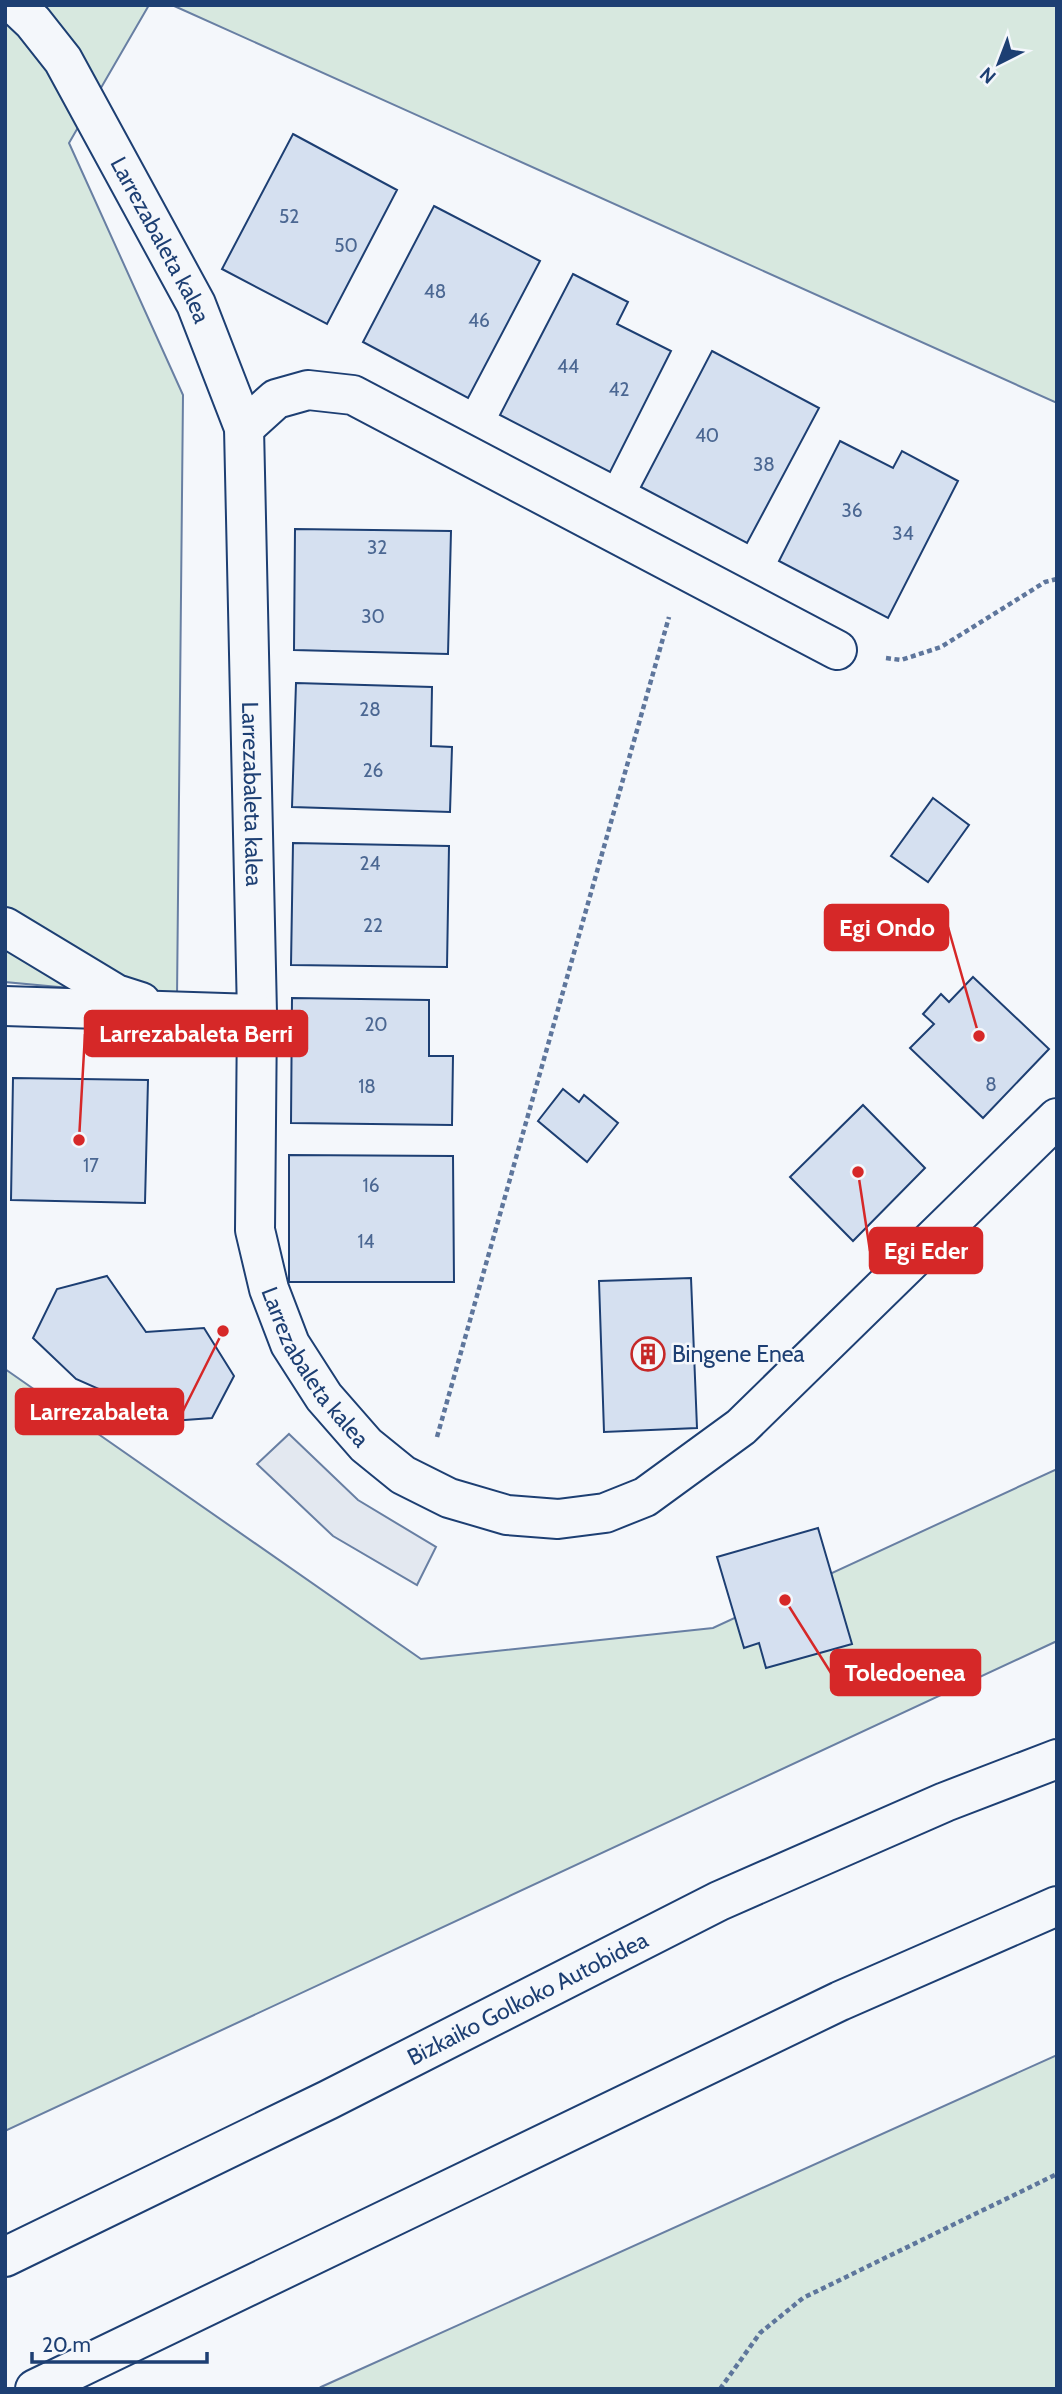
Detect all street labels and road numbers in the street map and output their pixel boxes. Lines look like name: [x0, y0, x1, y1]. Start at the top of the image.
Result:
street label: Larrezabaleta kalea: [105, 152, 216, 327]
street label: Larrezabaleta kalea: [236, 701, 268, 887]
street label: Larrezabaleta kalea: [255, 1283, 375, 1453]
street label: Bizkaiko Golkoko Autobidea: [403, 1926, 652, 2071]

